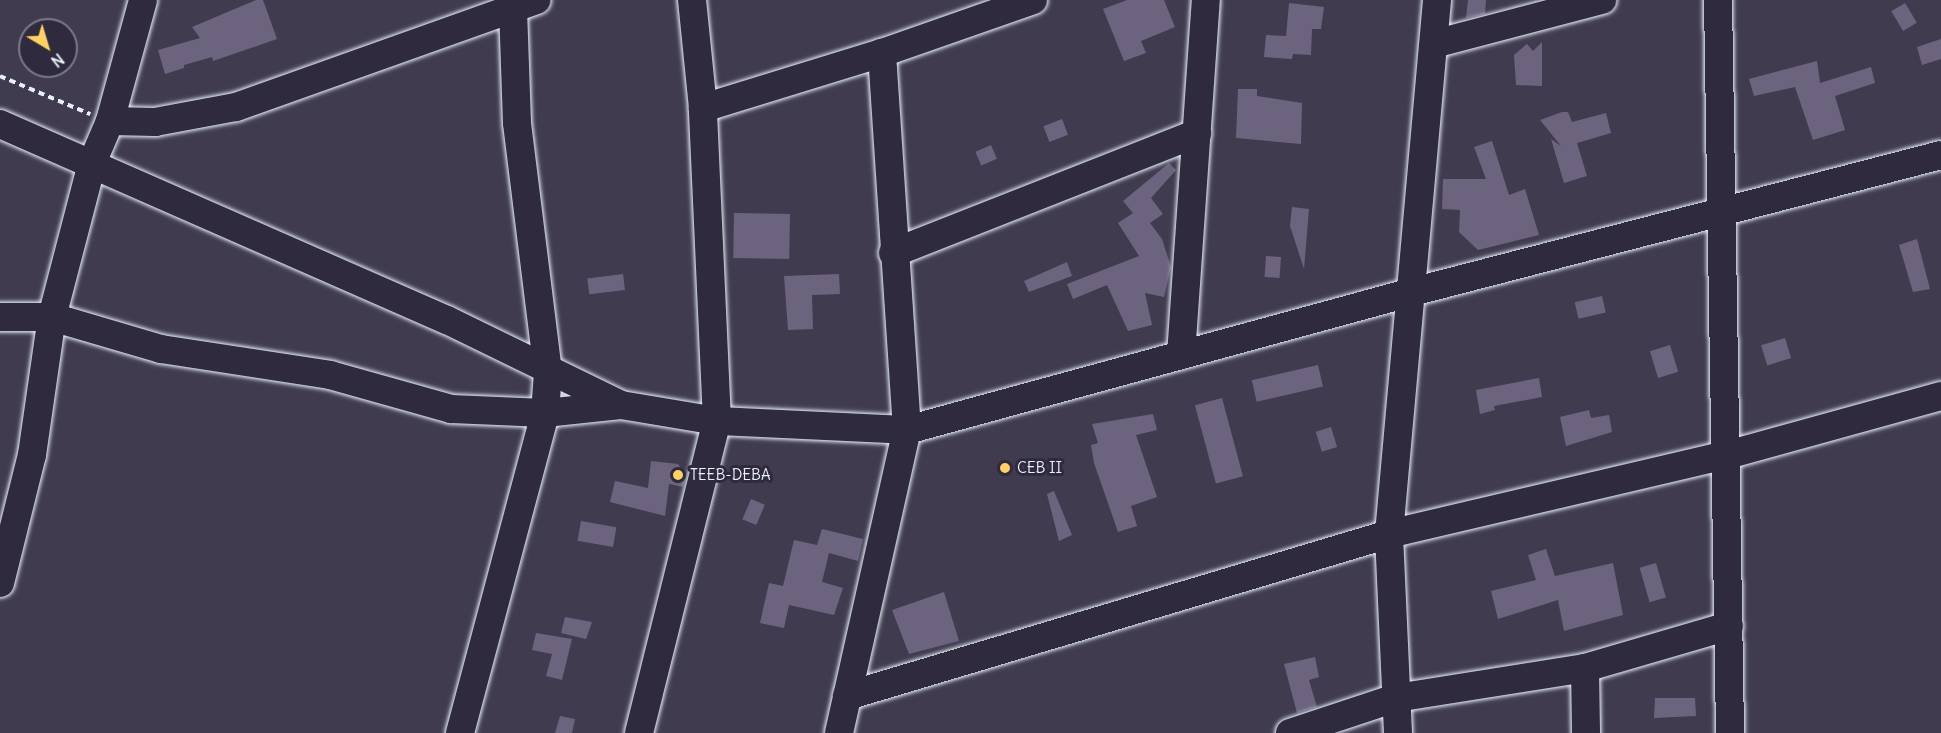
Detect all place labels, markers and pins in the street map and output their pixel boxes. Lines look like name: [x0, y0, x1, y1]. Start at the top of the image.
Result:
place label: CEB II: [1017, 459, 1062, 477]
marker: CEB II: [998, 461, 1012, 475]
place label: TEEB-DEBA: [690, 466, 771, 484]
marker: TEEB-DEBA: [671, 468, 685, 482]

